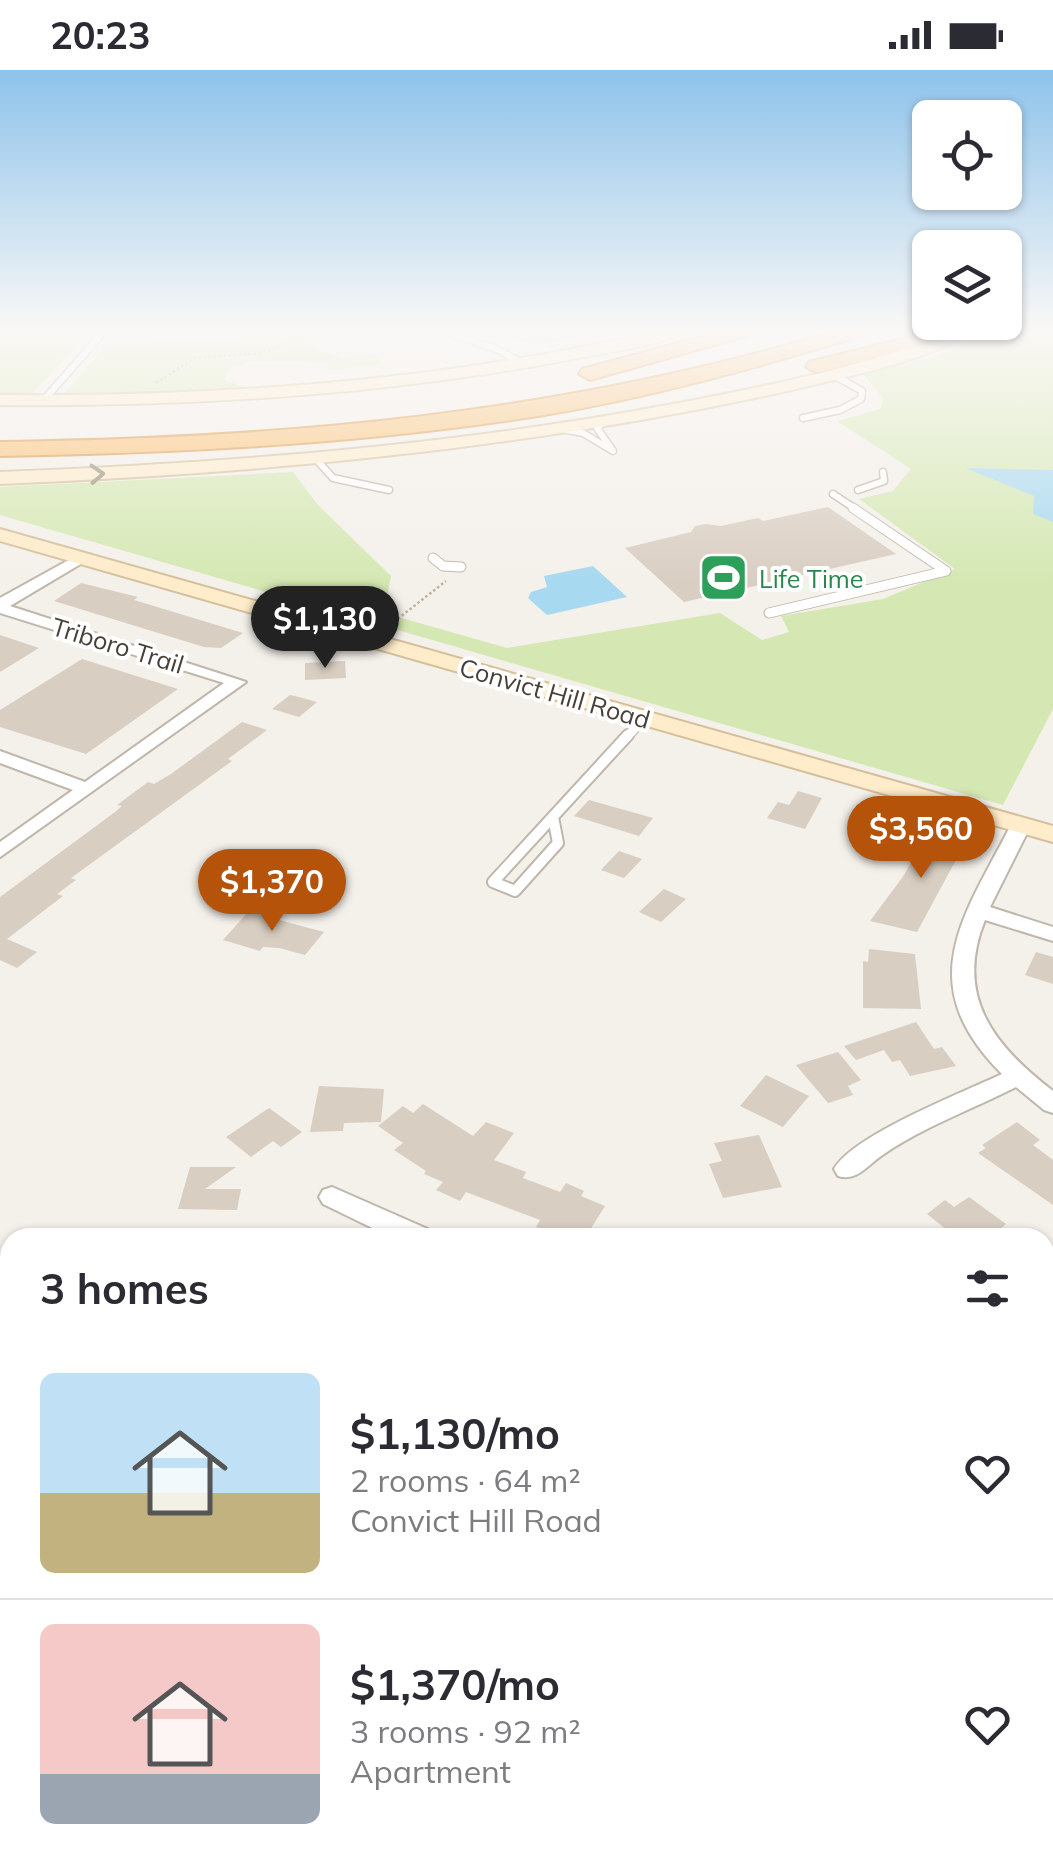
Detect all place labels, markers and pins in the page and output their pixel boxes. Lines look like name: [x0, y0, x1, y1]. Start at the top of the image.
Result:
sports icon: Life Time: [698, 552, 750, 604]
place label: Life Time: [759, 563, 863, 594]
pin: $1,130: [244, 586, 406, 671]
pin: $3,560: [840, 796, 1002, 881]
pin: $1,370: [191, 849, 353, 934]

